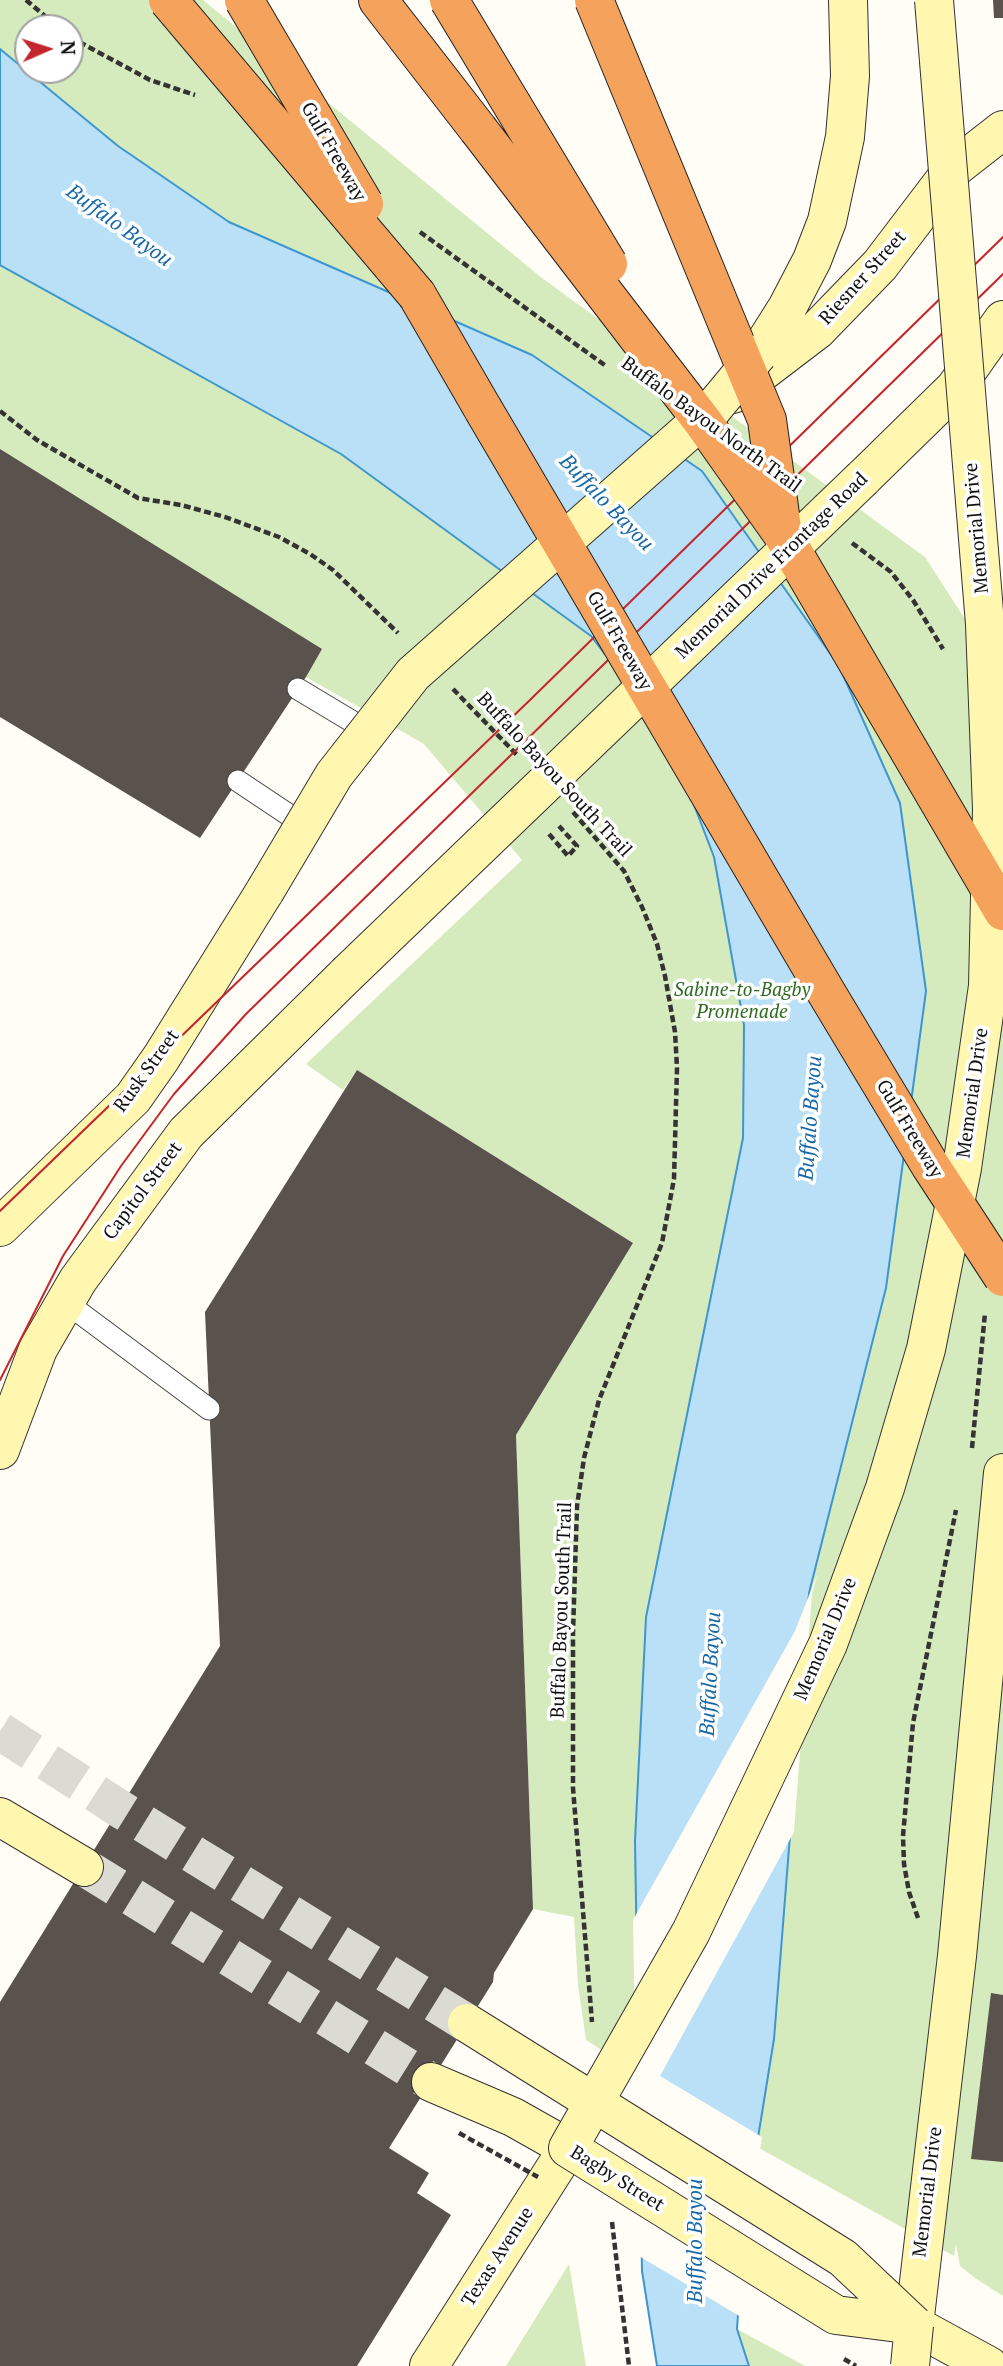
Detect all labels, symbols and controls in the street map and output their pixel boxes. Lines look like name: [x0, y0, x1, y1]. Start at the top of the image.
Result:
north arrow: [14, 14, 84, 84]
text: N: [56, 40, 81, 56]
street label: Gulf Freeway: [295, 98, 371, 206]
water label: Buffalo Bayou: [61, 179, 177, 273]
street label: Riesner Street: [815, 226, 911, 330]
street label: Buffalo Bayou North Trail: [617, 352, 805, 498]
water label: Buffalo Bayou: [554, 449, 658, 557]
street label: Memorial Drive: [960, 462, 994, 594]
street label: Memorial Drive Frontage Road: [671, 468, 873, 664]
street label: Gulf Freeway: [581, 587, 657, 695]
street label: Buffalo Bayou South Trail: [472, 688, 636, 862]
park label: Sabine-to-Bagby Promenade: [674, 980, 810, 1024]
street label: Rusk Street: [109, 1025, 185, 1117]
street label: Memorial Drive: [953, 1026, 993, 1160]
water label: Buffalo Bayou: [794, 1055, 828, 1181]
street label: Gulf Freeway: [871, 1076, 947, 1182]
street label: Capitol Street: [99, 1137, 187, 1245]
street label: Buffalo Bayou South Trail: [547, 1501, 577, 1719]
street label: Memorial Drive: [790, 1574, 862, 1704]
water label: Buffalo Bayou: [695, 1611, 727, 1737]
street label: Memorial Drive: [909, 2126, 947, 2258]
street label: Bagby Street: [566, 2141, 668, 2217]
water label: Buffalo Bayou: [683, 2179, 709, 2303]
street label: Texas Avenue: [457, 2203, 539, 2311]

